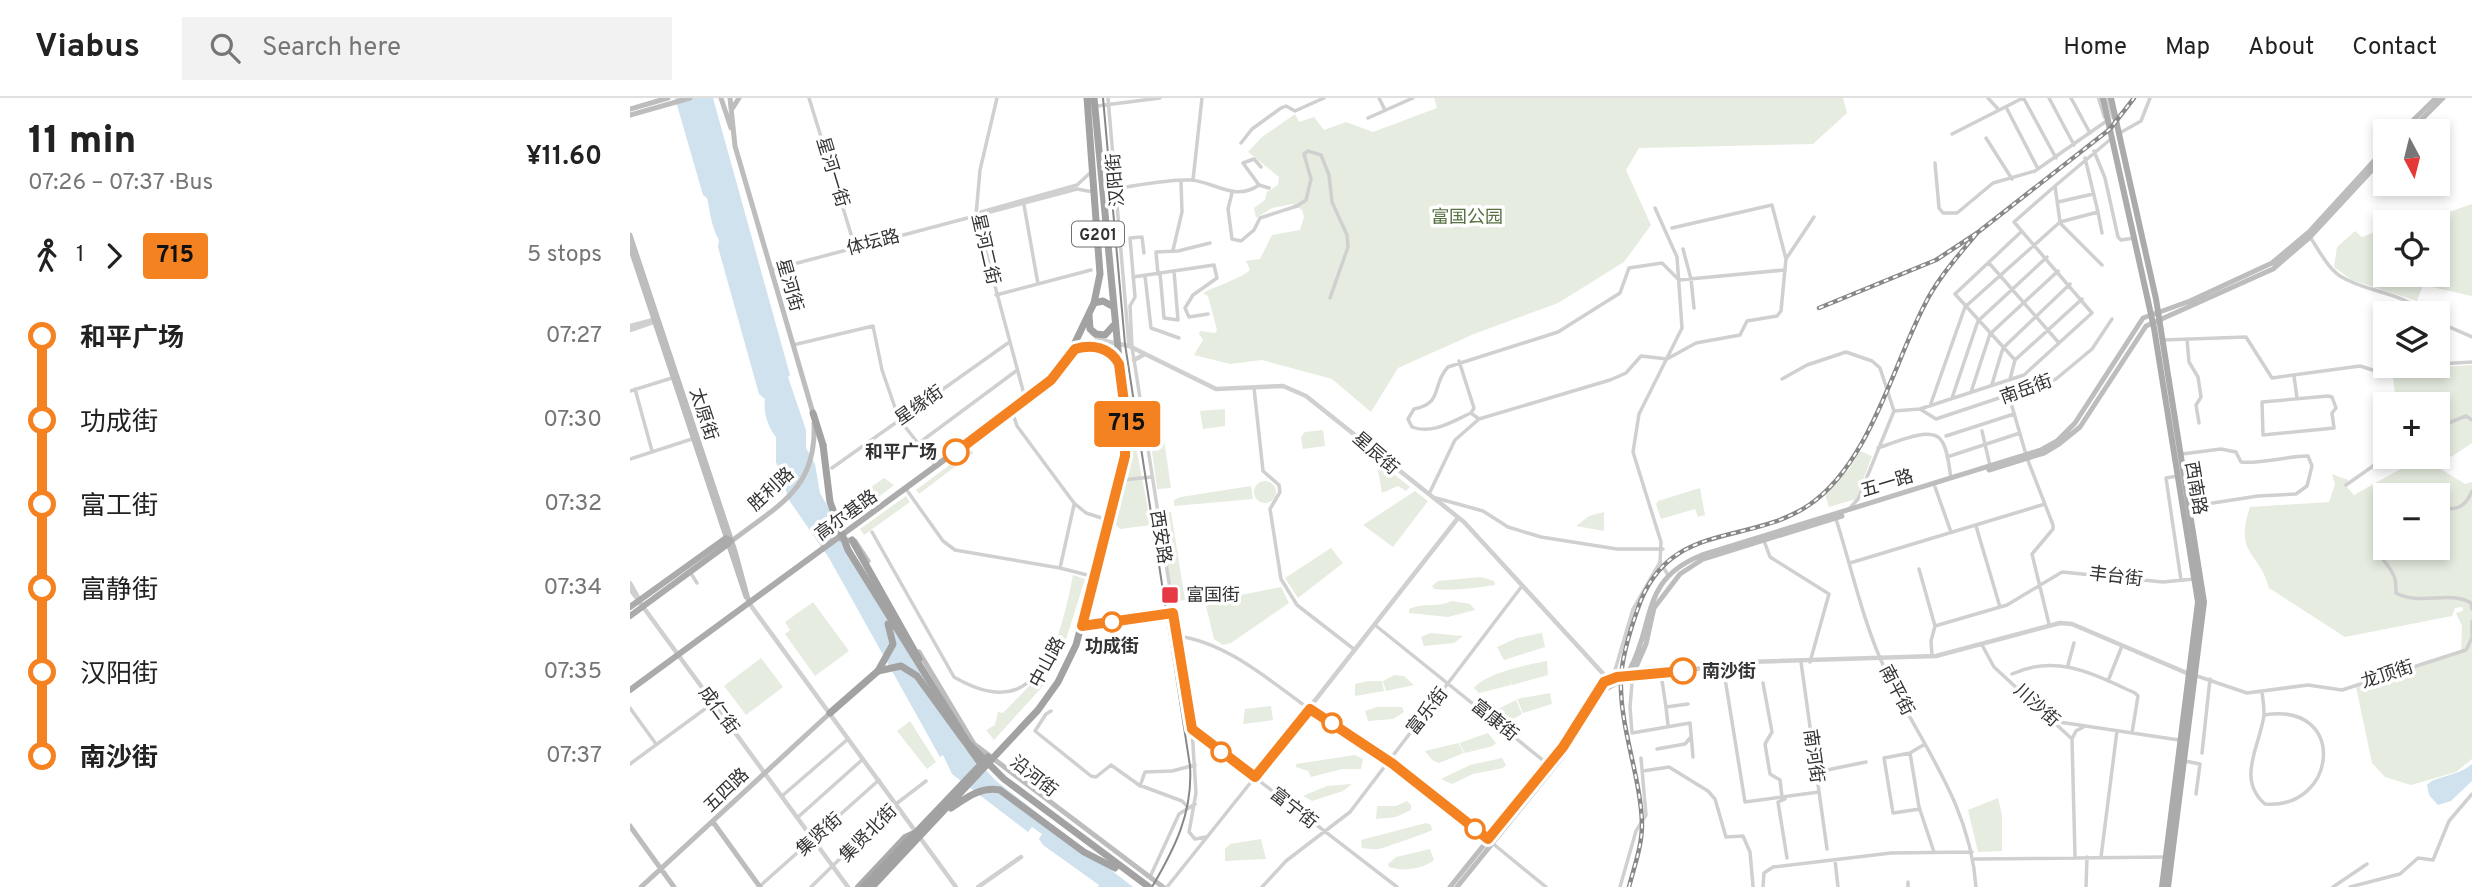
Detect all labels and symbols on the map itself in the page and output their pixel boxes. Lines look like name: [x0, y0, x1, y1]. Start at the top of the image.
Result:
north arrow: [2373, 119, 2450, 196]
street label: 星河一街: [810, 135, 853, 210]
street label: 汉阳街: [1103, 152, 1130, 208]
park label: 富国公园: [1431, 207, 1503, 230]
street label: 星河二街: [965, 212, 1004, 287]
road number: G201: [1072, 222, 1124, 246]
street label: 体坛路: [844, 225, 902, 262]
street label: 星河街: [770, 256, 807, 315]
street label: 南岳街: [1997, 370, 2056, 410]
street label: 星缘街: [891, 381, 949, 431]
street label: 太原街: [683, 385, 722, 444]
line badge: 715: [1087, 401, 1167, 447]
street label: 星辰街: [1347, 428, 1403, 481]
marker: 和平广场: [943, 439, 969, 465]
place label: 和平广场: [865, 442, 937, 465]
street label: 西南路: [2179, 460, 2211, 517]
street label: 胜利路: [744, 463, 800, 517]
street label: 五一路: [1858, 466, 1917, 503]
street label: 高尔基路: [811, 486, 883, 547]
street label: 西安路: [1144, 509, 1175, 566]
street label: 丰台街: [2088, 563, 2144, 592]
marker: 富国街: [1160, 585, 1180, 605]
place label: 富国街: [1186, 585, 1240, 608]
marker: 功成街: [1102, 612, 1122, 632]
street label: 中山路: [1025, 633, 1071, 692]
place label: 功成街: [1085, 636, 1139, 659]
street label: 龙顶街: [2358, 656, 2417, 695]
marker: 南沙街: [1670, 658, 1696, 684]
place label: 南沙街: [1702, 661, 1756, 684]
street label: 南平街: [1873, 661, 1918, 720]
street label: 川沙街: [2008, 680, 2064, 733]
street label: 成仁街: [693, 682, 743, 739]
street label: 富乐街: [1402, 684, 1454, 740]
street label: 富康街: [1466, 695, 1522, 747]
unlabelled marker: [1322, 713, 1342, 733]
street label: 南河街: [1797, 728, 1828, 785]
unlabelled marker: [1211, 742, 1231, 762]
street label: 沿河街: [1005, 751, 1061, 803]
street label: 五四路: [700, 764, 754, 818]
street label: 富宁街: [1265, 783, 1321, 835]
street label: 集贤北街: [835, 800, 903, 868]
street label: 集贤街: [792, 809, 848, 862]
unlabelled marker: [1465, 819, 1485, 839]

